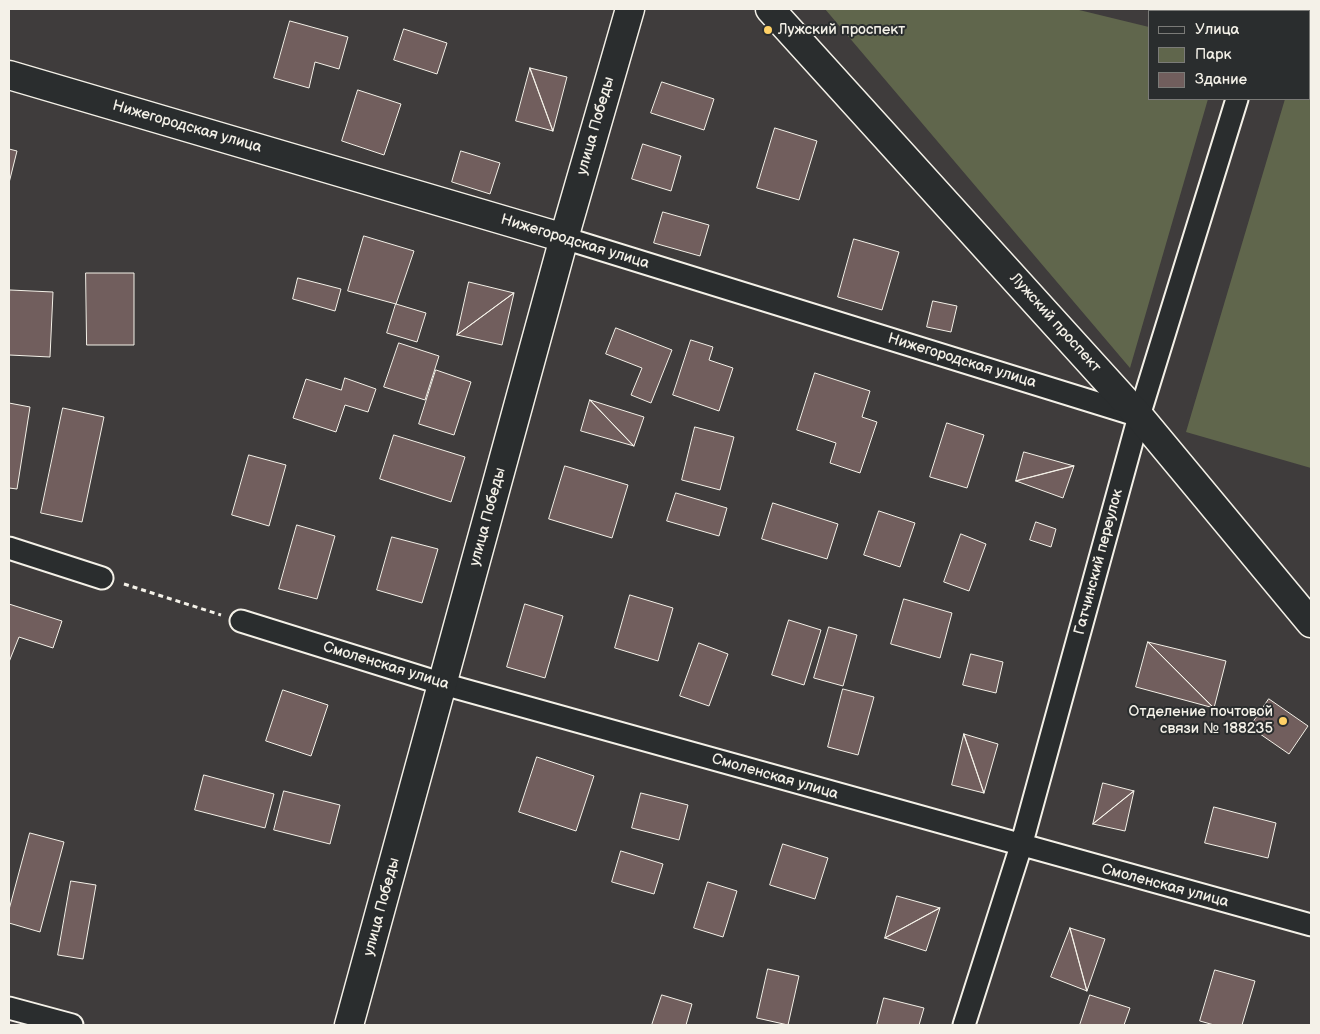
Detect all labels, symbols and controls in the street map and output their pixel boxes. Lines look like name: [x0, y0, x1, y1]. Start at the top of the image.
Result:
legend: [1148, 10, 1310, 100]
text: Улица: [1195, 20, 1239, 39]
place label: Лужский проспект: [778, 21, 905, 39]
marker: Лужский проспект: [762, 24, 774, 36]
text: Парк: [1195, 45, 1232, 64]
text: Здание: [1195, 70, 1247, 89]
street label: улица Победы: [573, 75, 619, 177]
street label: Нижегородская улица: [110, 97, 264, 157]
street label: Нижегородская улица: [499, 211, 651, 273]
street label: Лужский проспект: [1006, 270, 1104, 376]
street label: Нижегородская улица: [886, 330, 1038, 392]
street label: улица Победы: [466, 466, 510, 568]
street label: Гатчинский переулок: [1071, 487, 1127, 637]
street label: Смоленская улица: [321, 638, 451, 694]
place label: Отделение почтовой связи № 188235: [1129, 703, 1273, 738]
marker: Отделение почтовой связи № 188235: [1277, 715, 1289, 727]
street label: Смоленская улица: [710, 750, 840, 804]
street label: улица Победы: [360, 856, 404, 958]
street label: Смоленская улица: [1099, 860, 1231, 912]

